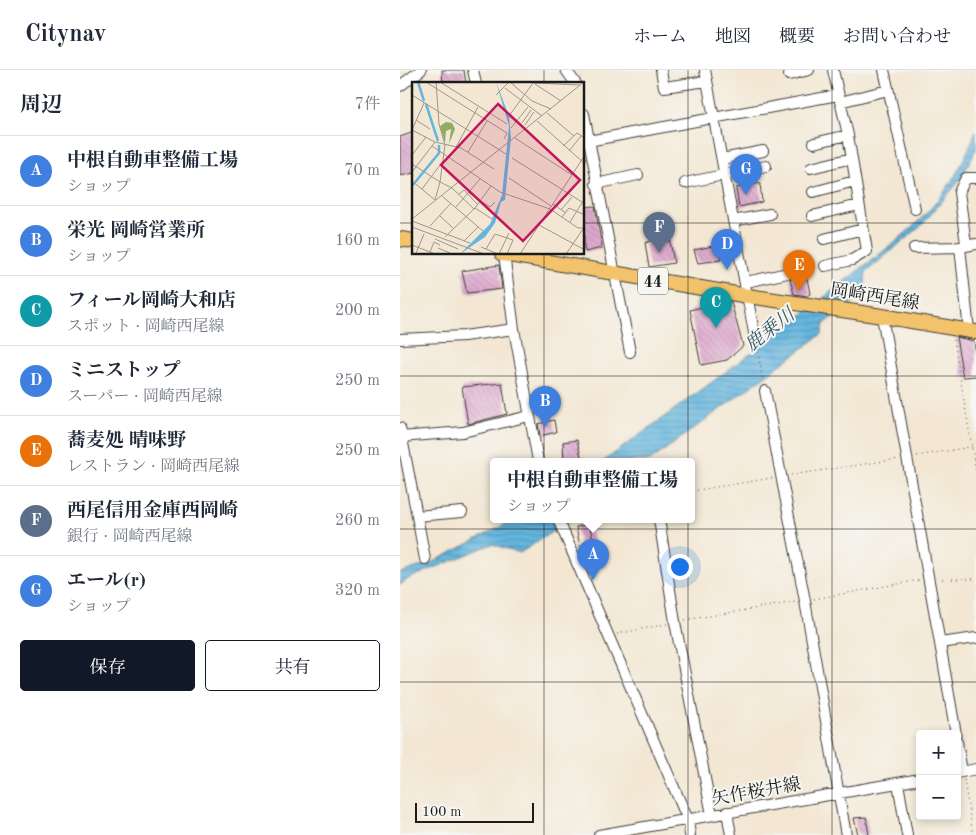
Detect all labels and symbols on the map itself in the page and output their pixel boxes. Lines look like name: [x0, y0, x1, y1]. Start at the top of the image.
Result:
inset map: [412, 82, 585, 255]
pin: G: [730, 154, 762, 195]
pin: F: [643, 212, 675, 253]
pin: D: [711, 229, 743, 270]
pin: E: [783, 250, 815, 291]
road number: 44: [638, 268, 668, 295]
street label: 岡崎西尾線: [829, 279, 921, 313]
pin: C: [700, 287, 732, 328]
water label: 鹿乗川: [741, 303, 800, 356]
pin: B: [529, 386, 561, 427]
pin: A: [577, 539, 609, 580]
your location: [667, 554, 693, 580]
street label: 矢作桜井線: [710, 773, 802, 809]
scale bar: [415, 800, 534, 823]

